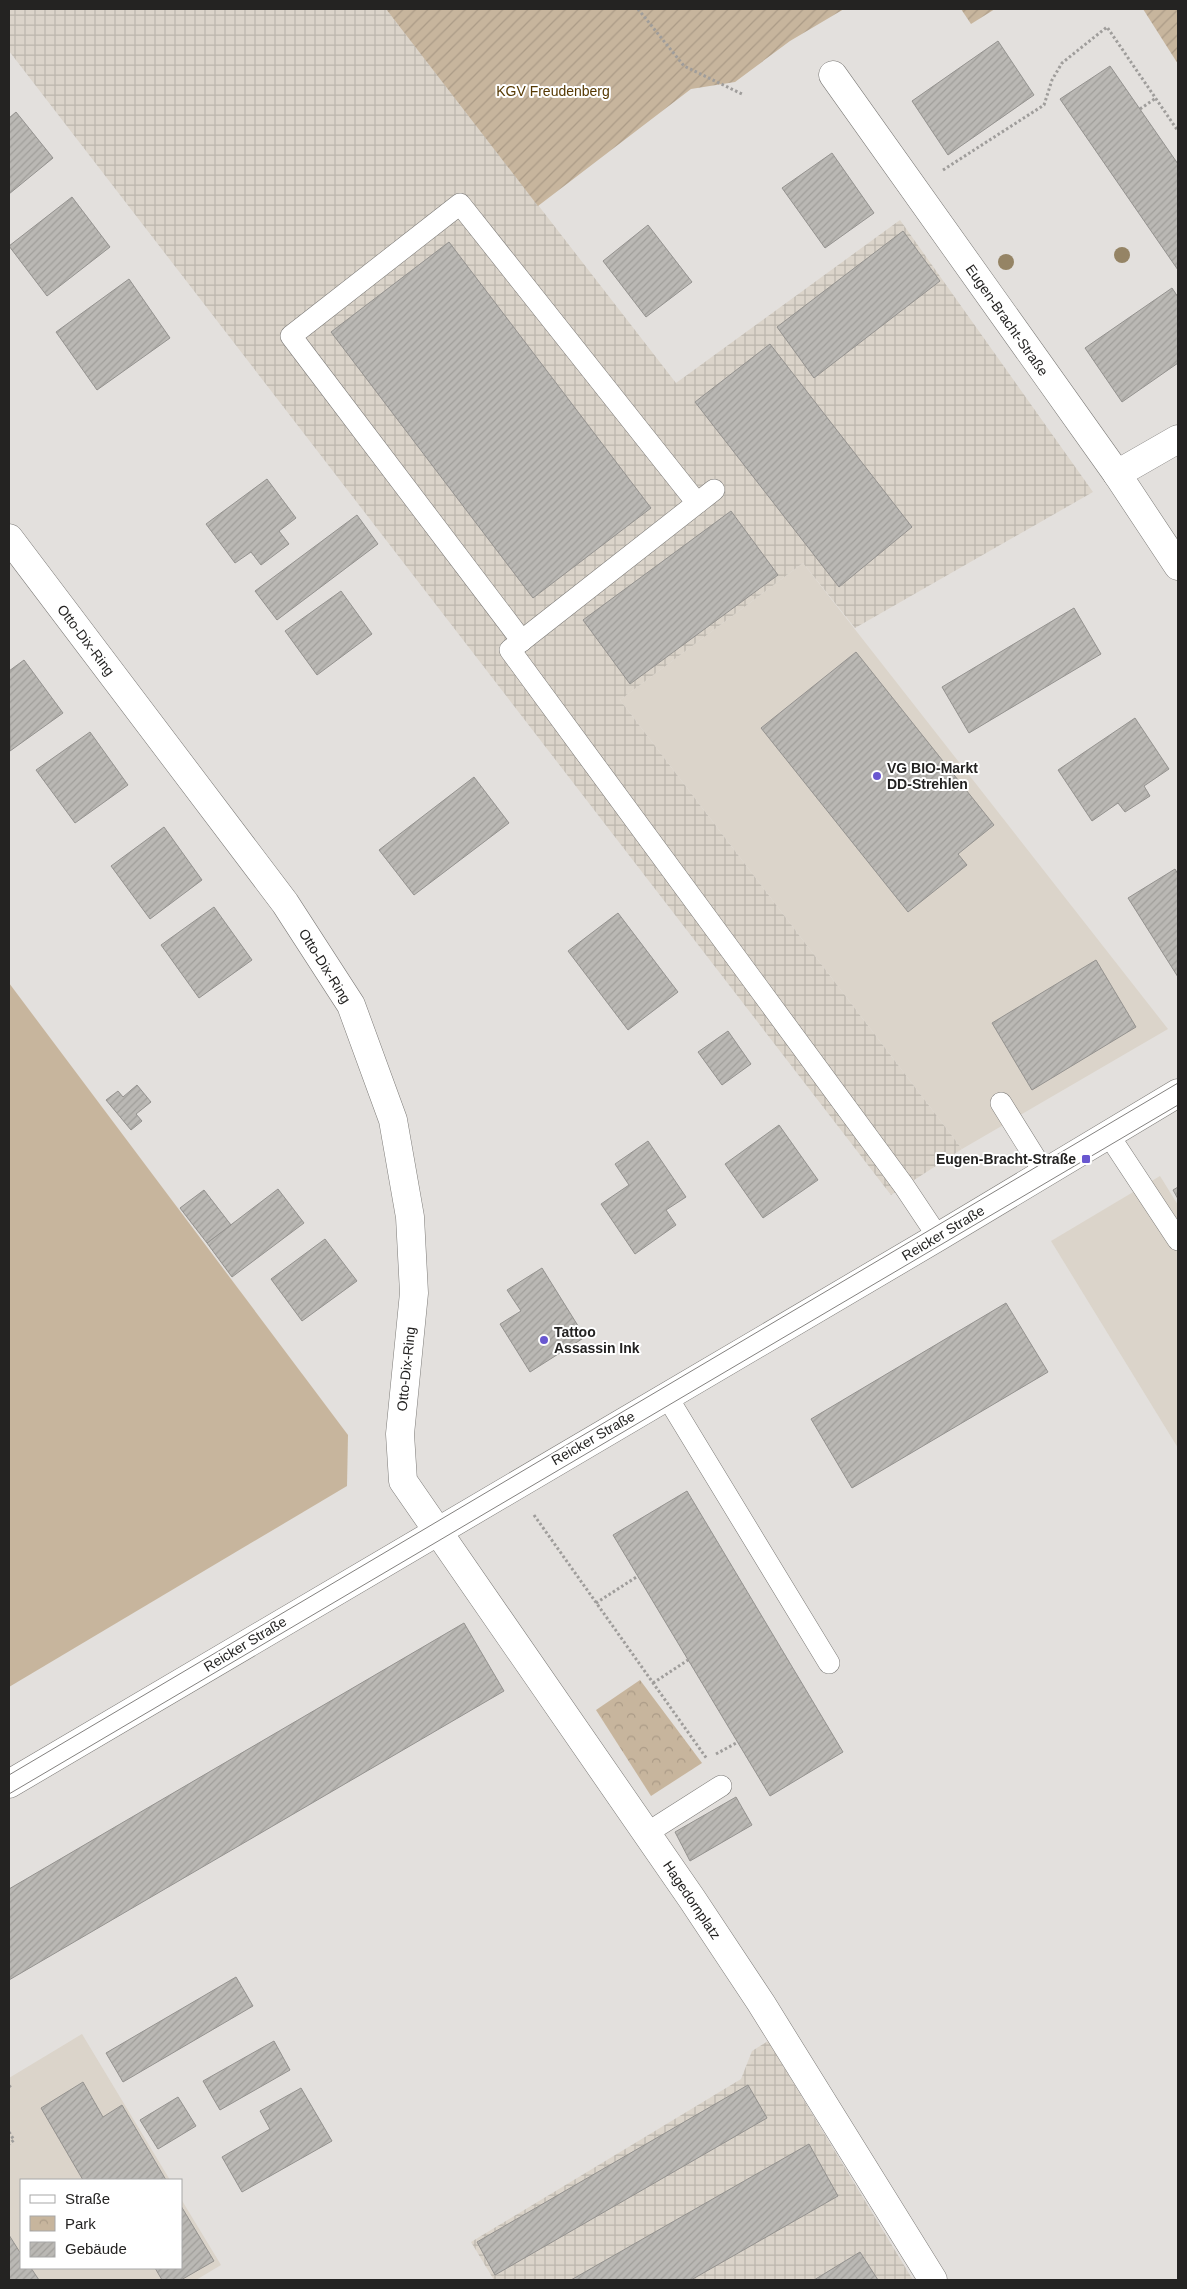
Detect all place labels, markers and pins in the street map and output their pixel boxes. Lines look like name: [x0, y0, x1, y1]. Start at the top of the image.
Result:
place label: VG BIO-Markt DD-Strehlen: [887, 760, 978, 792]
marker: VG BIO-Markt DD-Strehlen: [871, 770, 883, 782]
place label: Eugen-Bracht-Straße: [936, 1151, 1076, 1167]
marker: Eugen-Bracht-Straße: [1080, 1153, 1092, 1165]
place label: Tattoo Assassin Ink: [554, 1324, 640, 1356]
marker: Tattoo Assassin Ink: [538, 1334, 550, 1346]

